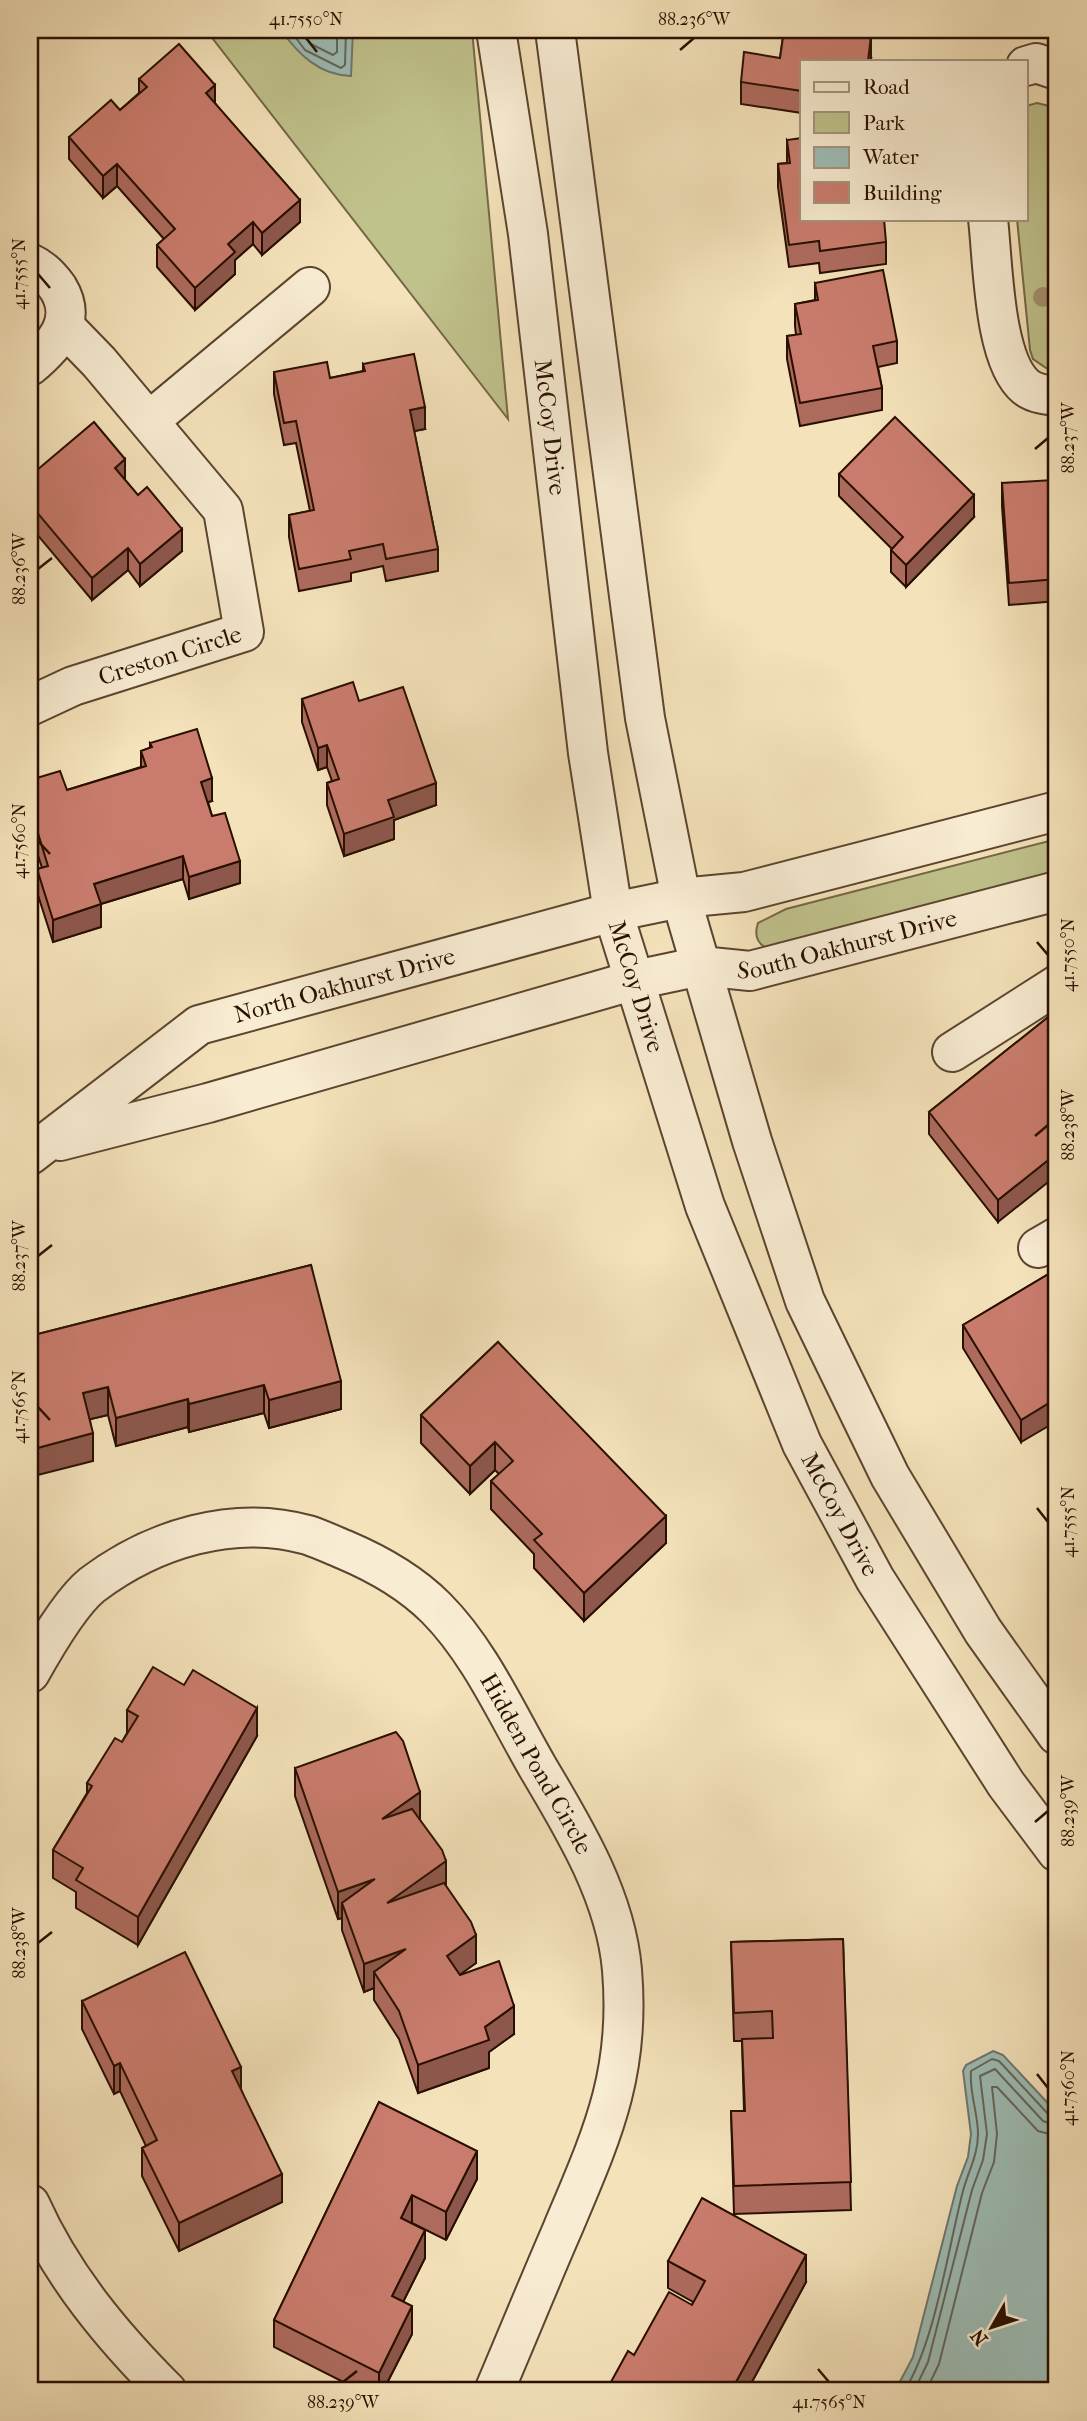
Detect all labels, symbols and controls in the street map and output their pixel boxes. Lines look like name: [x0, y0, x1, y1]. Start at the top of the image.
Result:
text: 41.7550°N: [269, 9, 343, 30]
text: 88.236°W: [658, 9, 731, 30]
legend: [800, 60, 1028, 220]
text: Road: [863, 75, 910, 99]
text: Park: [863, 111, 905, 135]
text: Water: [862, 145, 919, 169]
text: Building: [863, 181, 942, 205]
text: 41.7555°N: [9, 238, 30, 310]
street label: McCoy Drive: [529, 358, 572, 497]
text: 88.237°W: [1058, 401, 1079, 474]
text: 88.236°W: [9, 532, 30, 605]
street label: Creston Circle: [95, 620, 245, 691]
text: 41.7560°N: [9, 803, 30, 879]
street label: South Oakhurst Drive: [736, 904, 960, 985]
street label: McCoy Drive: [603, 917, 670, 1056]
text: 41.7550°N: [1058, 918, 1079, 992]
street label: North Oakhurst Drive: [231, 942, 458, 1029]
text: 88.238°W: [1058, 1088, 1079, 1161]
text: 88.237°W: [9, 1219, 30, 1292]
text: 41.7565°N: [9, 1370, 30, 1444]
street label: McCoy Drive: [795, 1448, 885, 1581]
text: 41.7555°N: [1058, 1486, 1079, 1558]
street label: Hidden Pond Circle: [474, 1668, 598, 1859]
text: 88.239°W: [1058, 1774, 1079, 1847]
text: 88.238°W: [9, 1906, 30, 1979]
text: 41.7560°N: [1058, 2050, 1079, 2126]
north arrow: [958, 2292, 1028, 2362]
text: N: [966, 2324, 993, 2350]
text: 88.239°W: [307, 2392, 380, 2413]
text: 41.7565°N: [792, 2392, 866, 2413]

